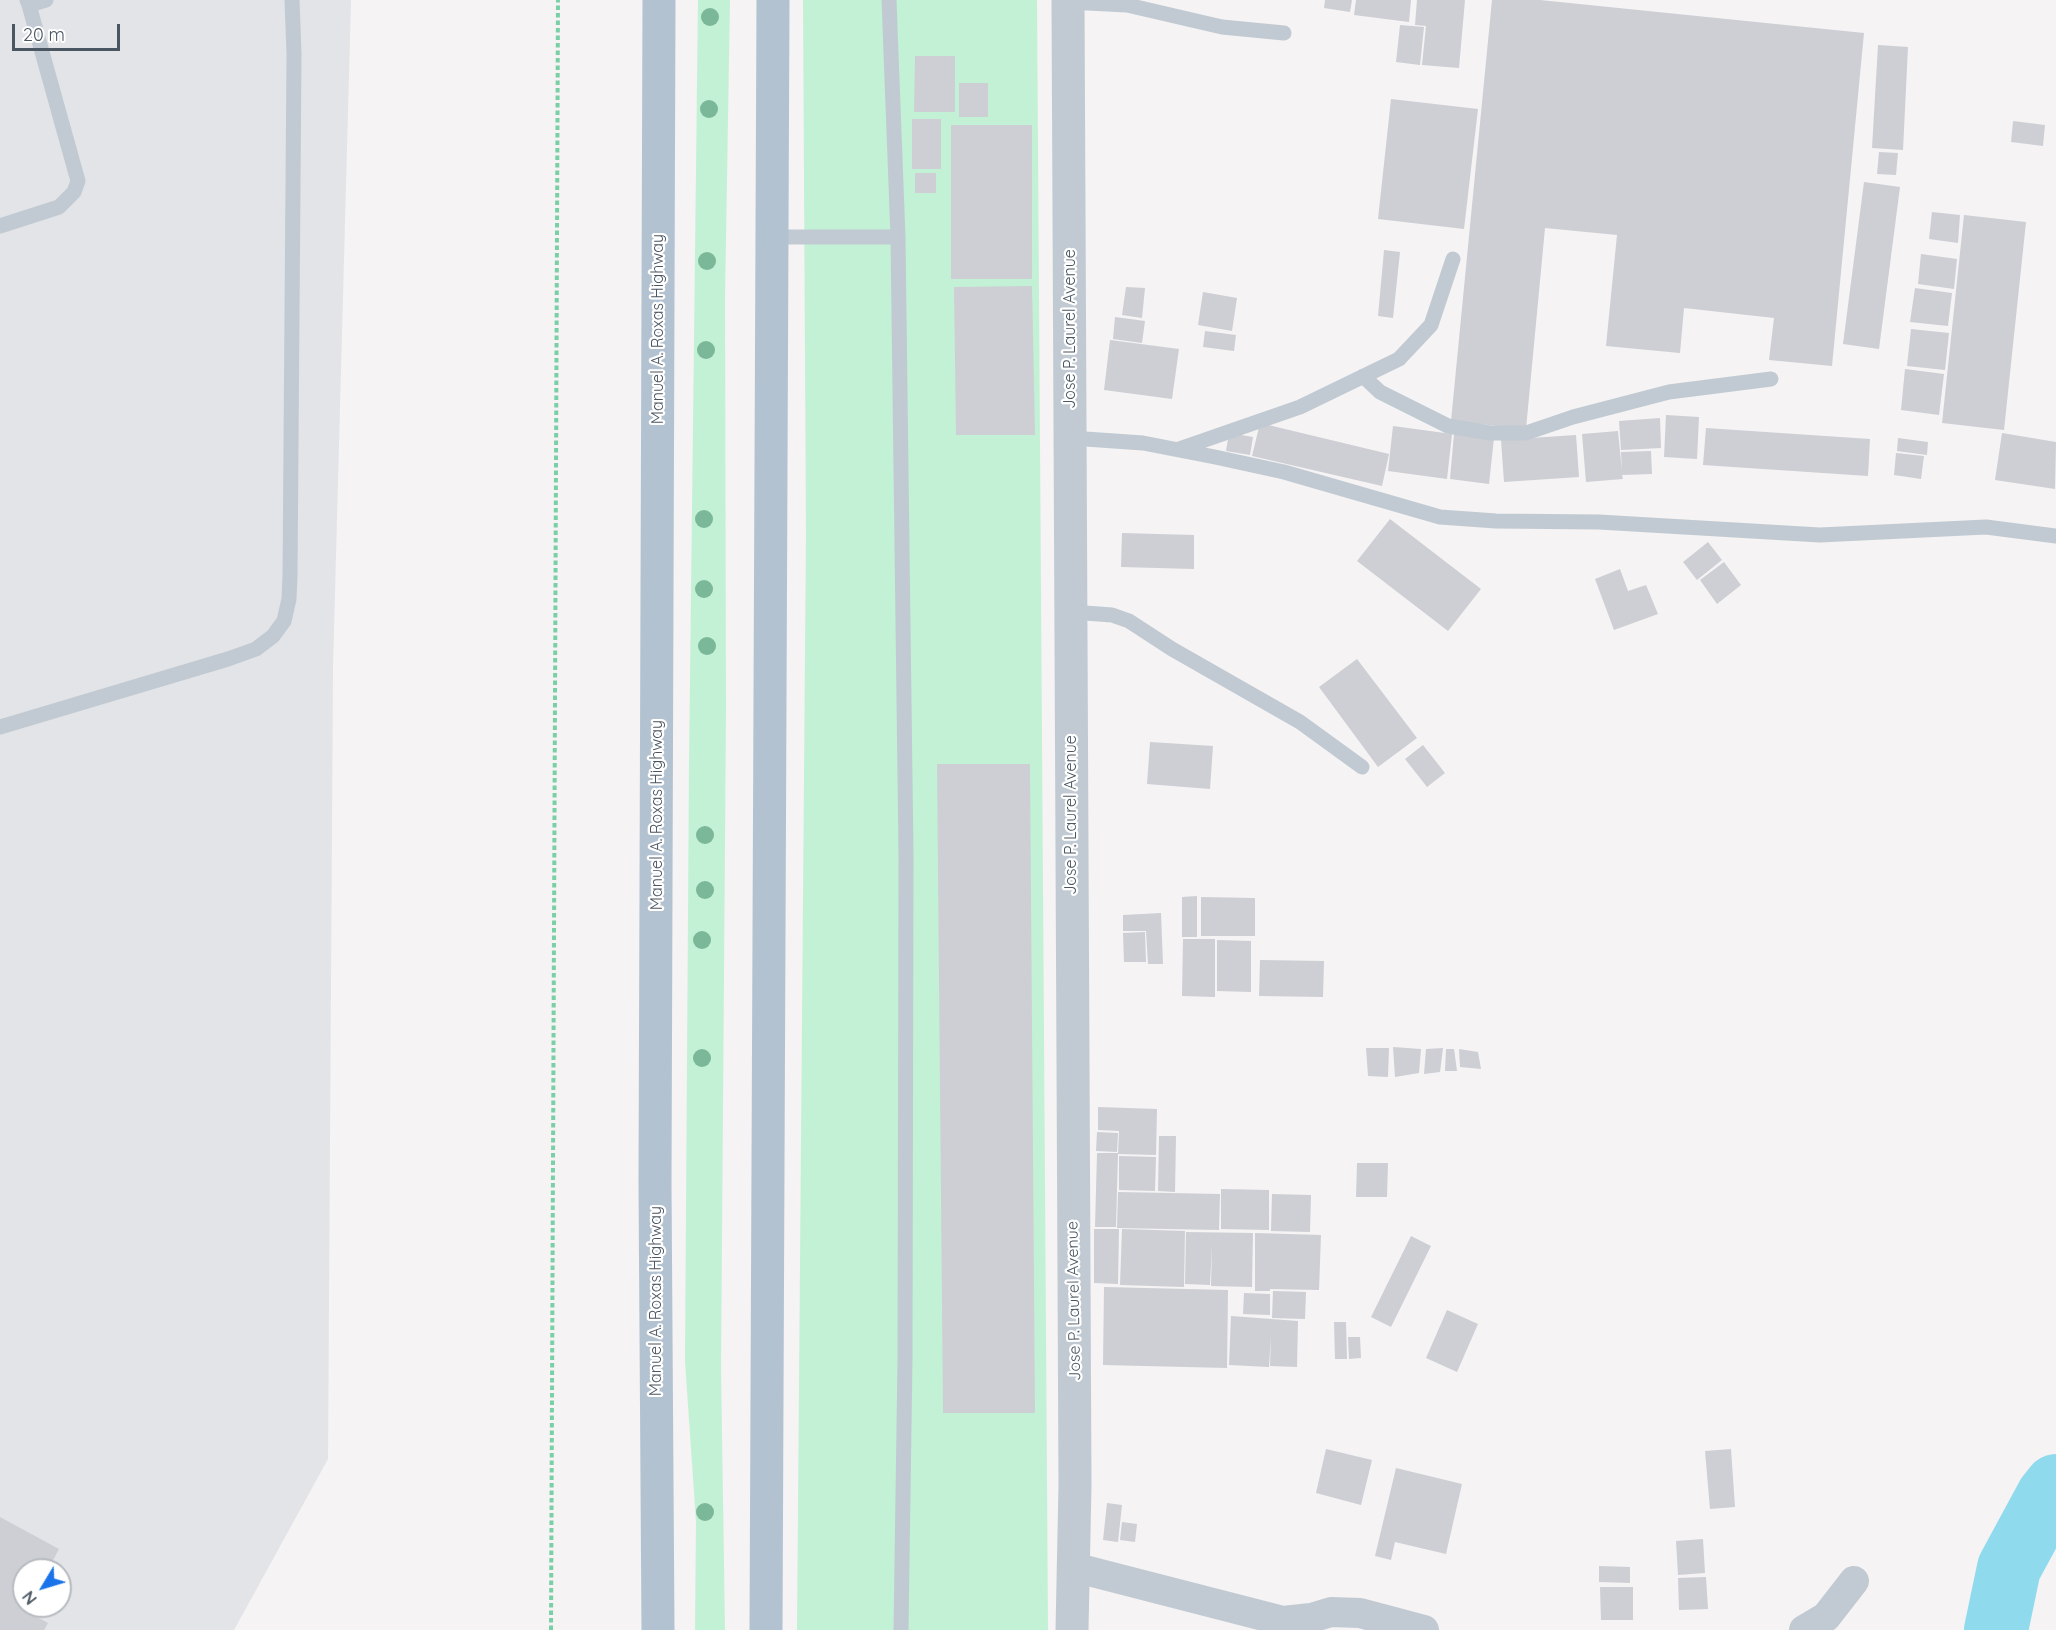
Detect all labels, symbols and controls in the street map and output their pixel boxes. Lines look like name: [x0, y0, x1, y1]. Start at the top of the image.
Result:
scale bar: [15, 12, 123, 50]
text: 20 m: [23, 23, 65, 46]
street label: Manuel A. Roxas Highway: [648, 234, 668, 424]
street label: Jose P. Laurel Avenue: [1060, 249, 1080, 409]
street label: Manuel A. Roxas Highway: [647, 720, 667, 910]
street label: Jose P. Laurel Avenue: [1061, 735, 1081, 895]
street label: Manuel A. Roxas Highway: [646, 1206, 666, 1396]
street label: Jose P. Laurel Avenue: [1063, 1221, 1085, 1381]
north arrow: [12, 1558, 72, 1618]
text: N: [18, 1587, 41, 1609]

